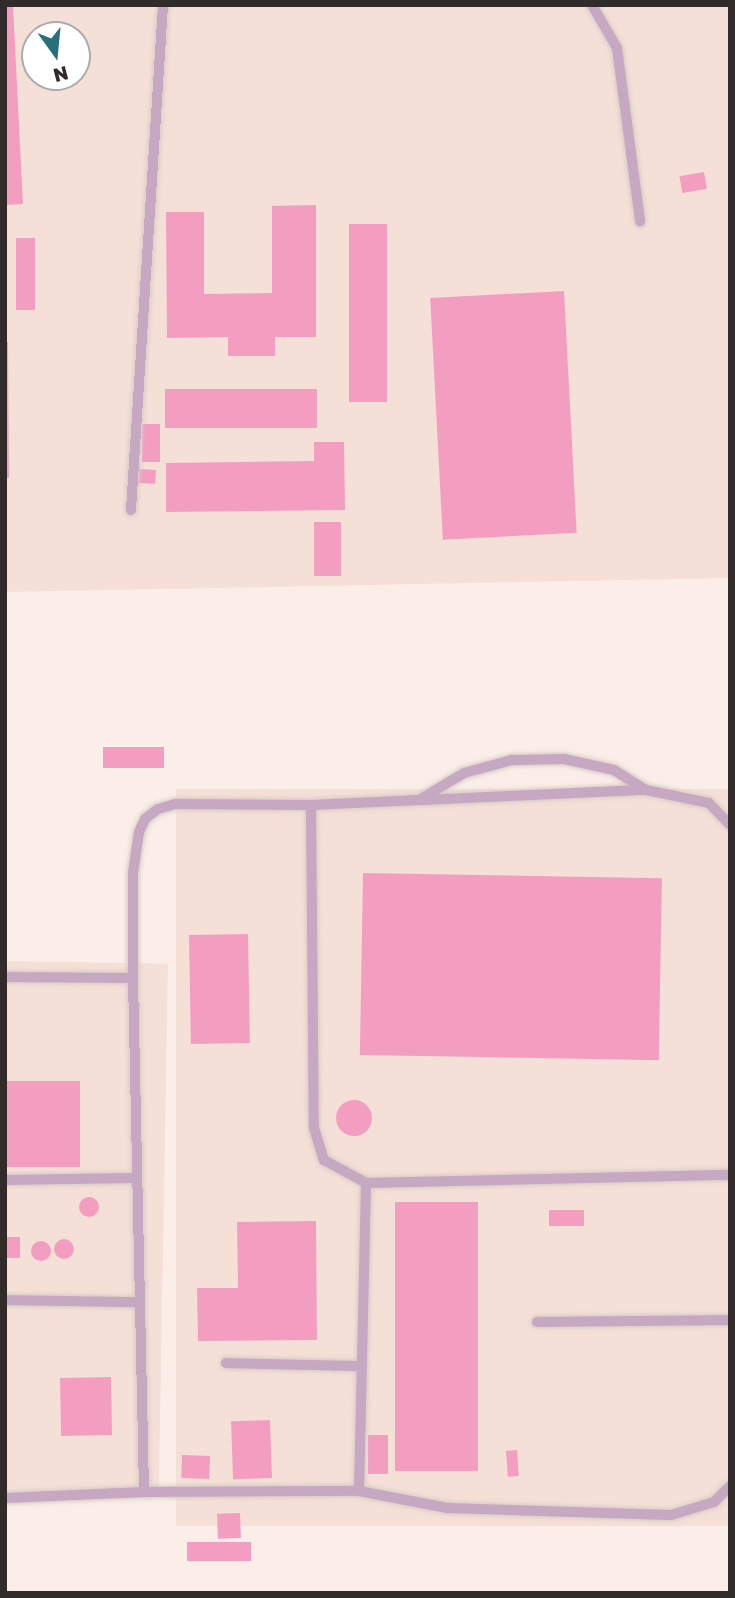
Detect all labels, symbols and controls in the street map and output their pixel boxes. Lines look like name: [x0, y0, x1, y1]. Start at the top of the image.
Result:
north arrow: [21, 21, 91, 91]
text: N: [51, 62, 71, 88]

